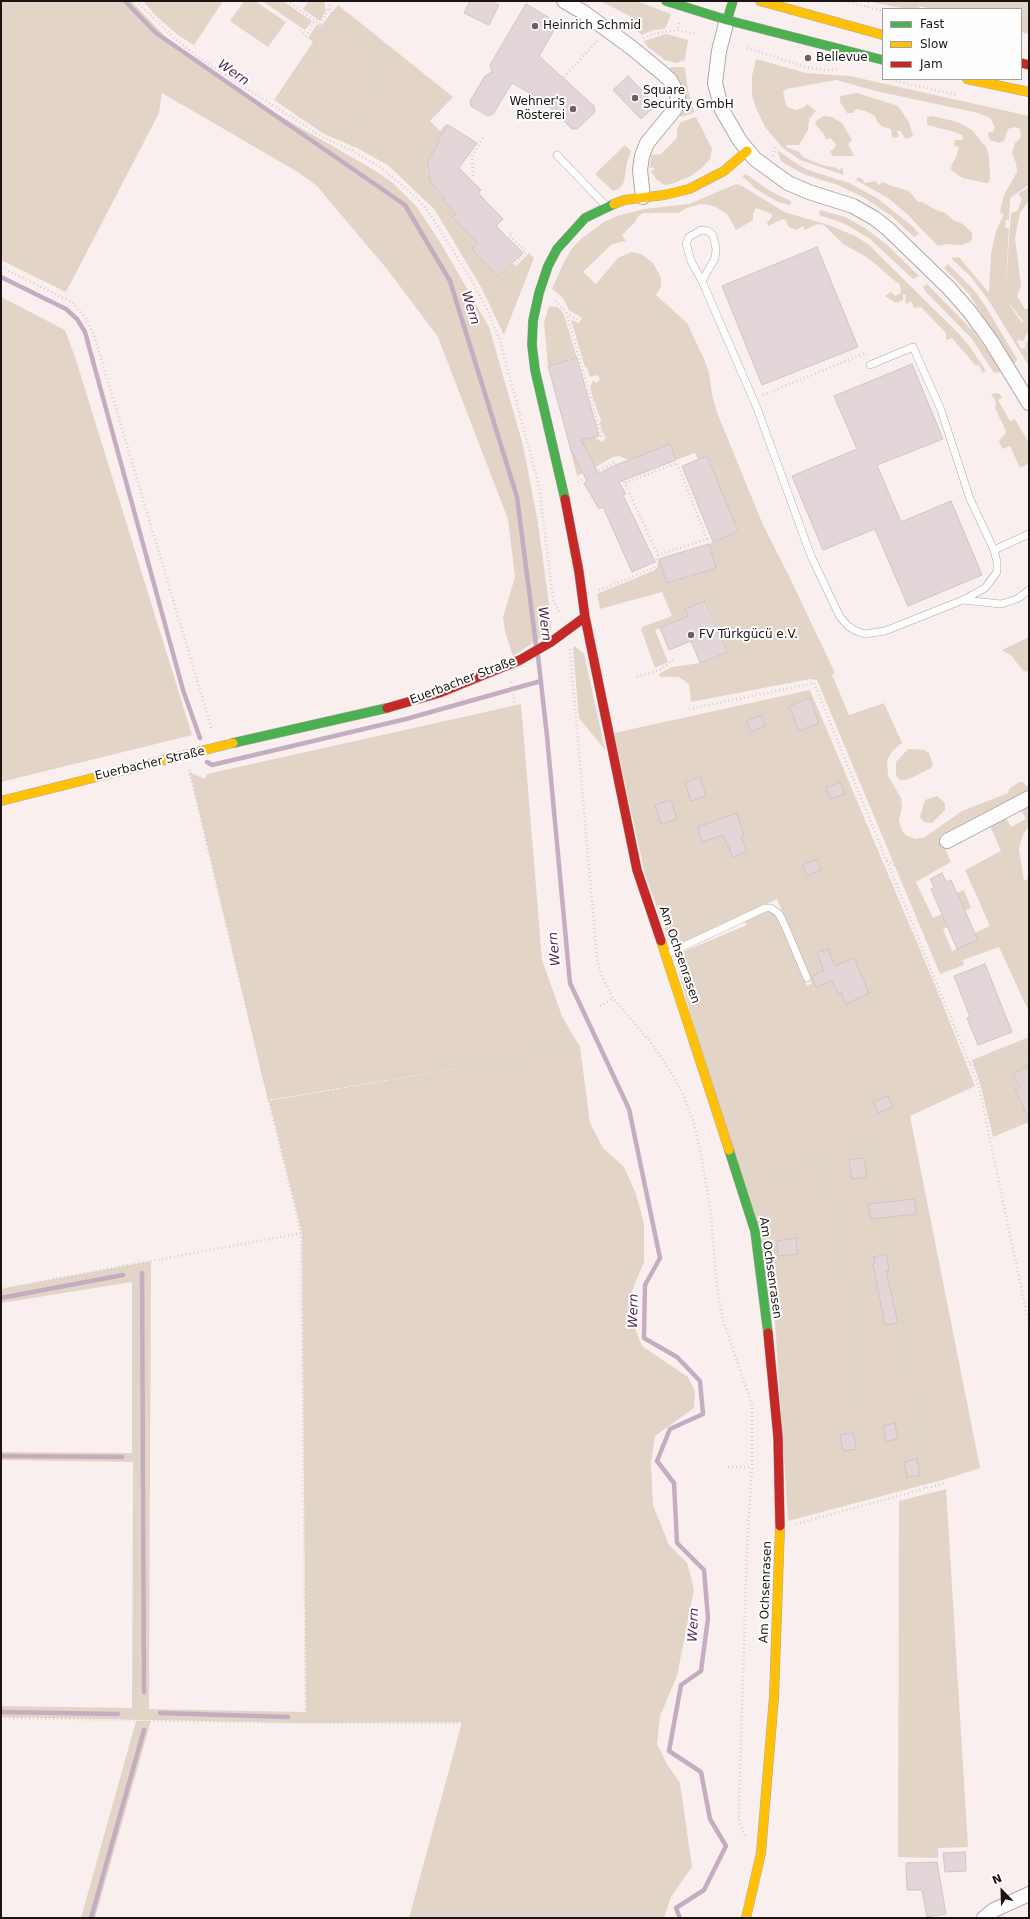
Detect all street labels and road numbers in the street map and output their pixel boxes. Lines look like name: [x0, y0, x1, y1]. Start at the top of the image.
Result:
street label: Euerbacher Straße: [408, 654, 518, 708]
street label: Euerbacher Straße: [94, 744, 206, 784]
street label: Am Ochsenrasen: [656, 904, 702, 1006]
street label: Am Ochsenrasen: [756, 1216, 784, 1320]
street label: Am Ochsenrasen: [757, 1541, 775, 1643]

